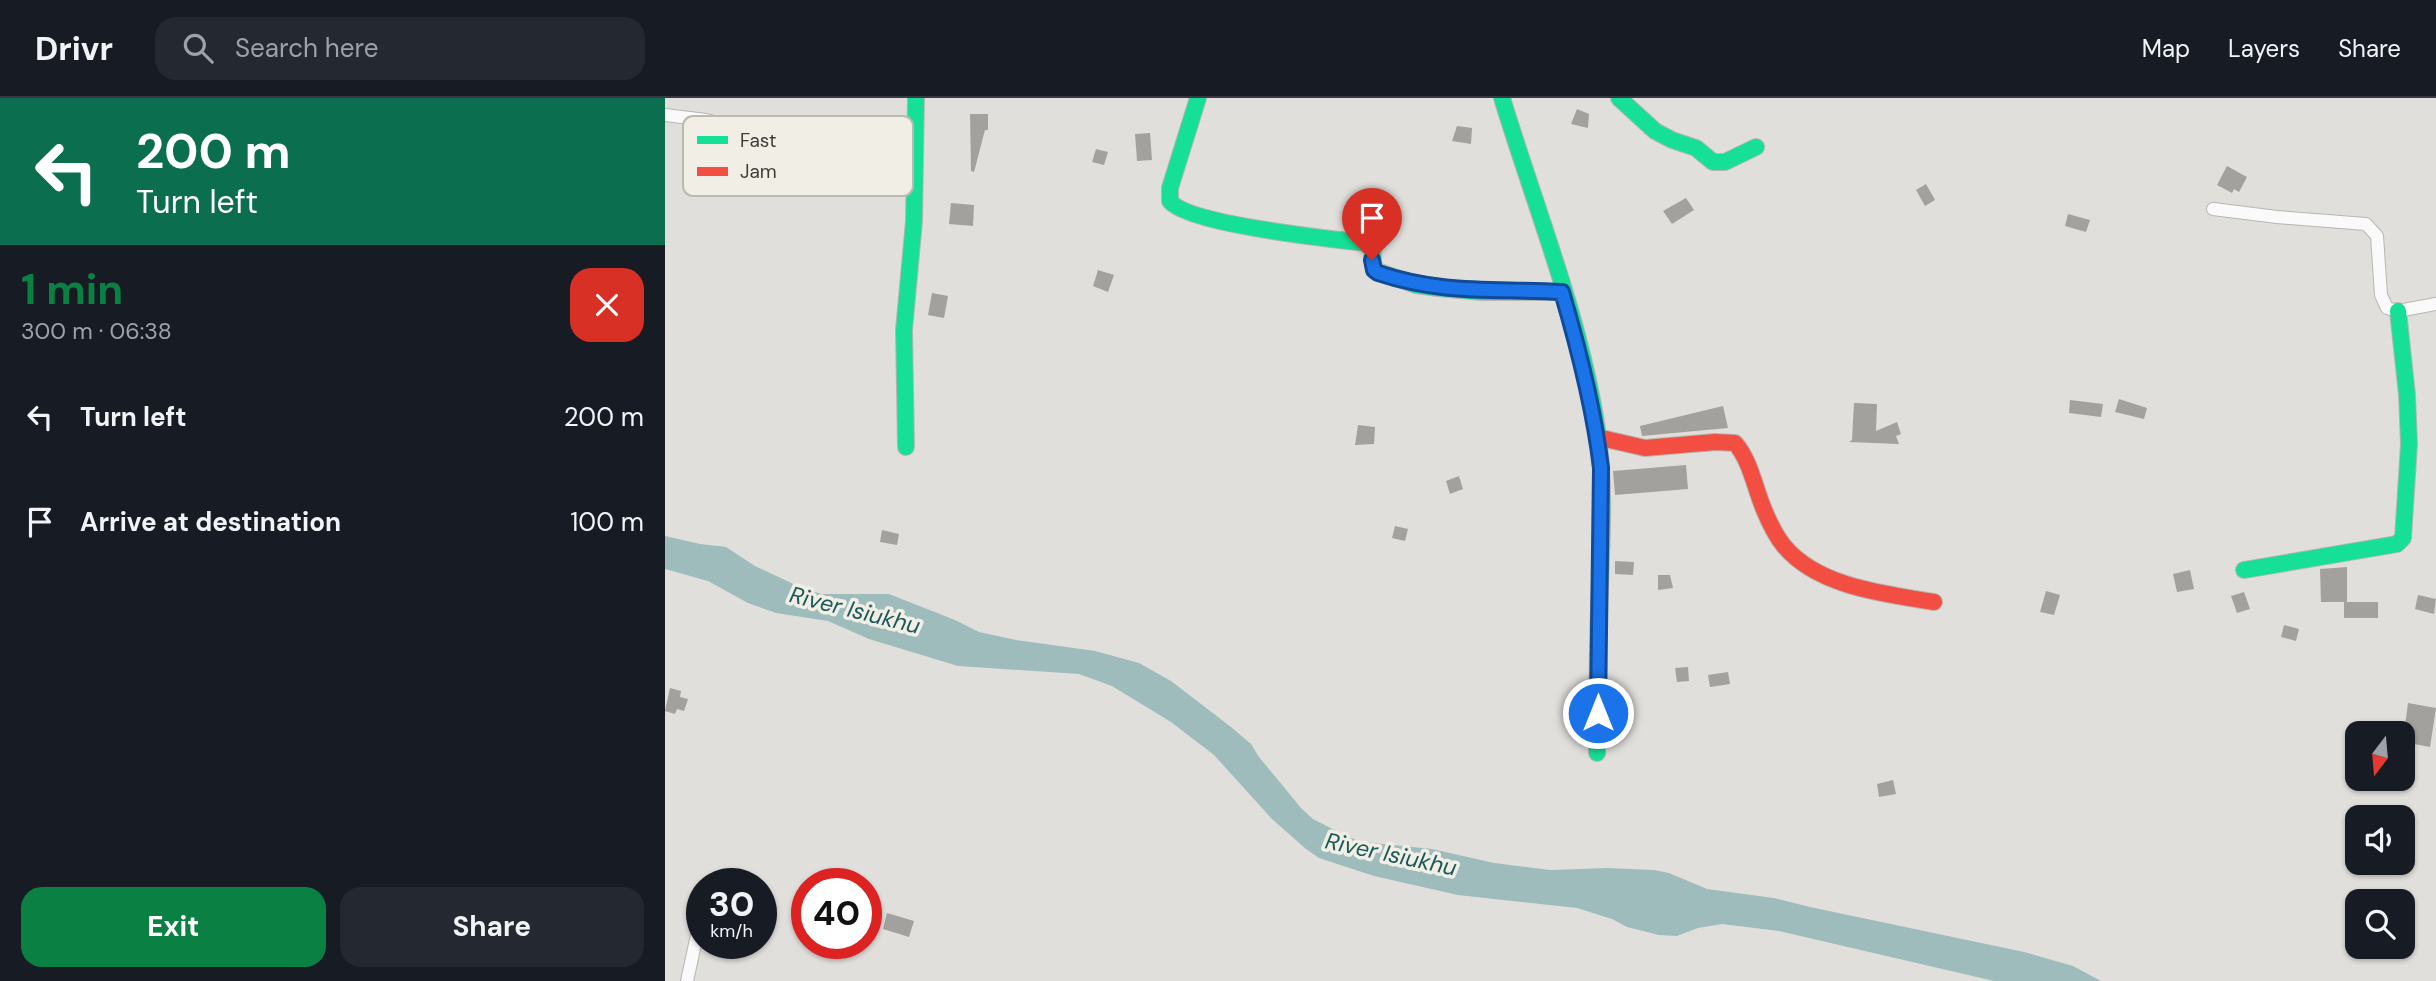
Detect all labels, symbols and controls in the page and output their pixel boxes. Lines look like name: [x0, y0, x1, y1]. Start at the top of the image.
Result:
search box: [155, 17, 645, 80]
text: Drivr: [35, 27, 113, 70]
icon: search: [179, 29, 217, 67]
text: Search here: [235, 31, 378, 65]
text: Map: [2142, 33, 2190, 64]
text: Layers: [2228, 33, 2300, 64]
text: Share: [2338, 33, 2401, 64]
legend: [683, 116, 913, 196]
text: 200 m: [136, 119, 291, 183]
icon: left: [21, 126, 112, 217]
text: Fast: [740, 128, 776, 153]
text: Jam: [740, 159, 777, 184]
text: Turn left: [136, 181, 258, 223]
pin: [1342, 188, 1402, 260]
icon: arrive: [1353, 199, 1391, 237]
text: 1 min: [21, 262, 123, 317]
button: close: [570, 268, 644, 342]
text: 300 m · 06:38: [21, 316, 172, 346]
icon: left: [21, 398, 59, 436]
text: Turn left: [80, 400, 187, 434]
text: 200 m: [564, 400, 644, 434]
icon: arrive: [21, 503, 59, 541]
text: Arrive at destination: [80, 505, 341, 539]
text: 100 m: [570, 505, 644, 539]
water label: River Isiukhu: [787, 579, 923, 641]
position arrow: [1561, 676, 1635, 750]
north arrow: [2345, 721, 2415, 791]
map controls: [2345, 721, 2415, 959]
button: sound: [2345, 805, 2415, 875]
water label: River Isiukhu: [1323, 825, 1459, 883]
speed limit sign: 40: [791, 868, 882, 959]
text: 30: [709, 881, 754, 927]
button: Exit: [21, 887, 326, 967]
button: Share: [340, 887, 644, 967]
button: search: [2345, 889, 2415, 959]
text: km/h: [710, 919, 753, 943]

